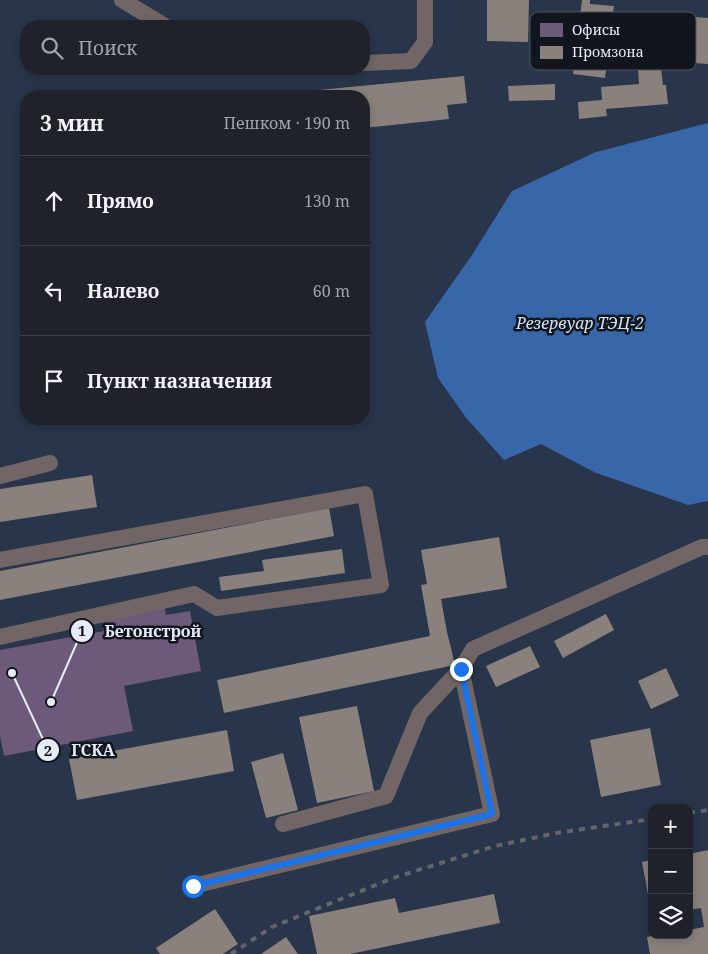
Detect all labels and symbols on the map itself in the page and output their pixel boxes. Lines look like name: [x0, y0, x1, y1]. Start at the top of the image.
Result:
legend: [530, 12, 696, 70]
text: Офисы: [572, 20, 620, 39]
text: Промзона: [572, 42, 644, 61]
water label: Резервуар ТЭЦ-2: [515, 312, 644, 334]
callout: Бетонстрой: [69, 616, 211, 647]
text: 1: [78, 620, 86, 640]
text: Бетонстрой: [105, 620, 202, 642]
route end: [450, 658, 473, 681]
callout: ГСКА: [36, 735, 124, 766]
text: ГСКА: [71, 739, 115, 761]
text: 2: [44, 740, 52, 760]
route start: [182, 875, 205, 898]

